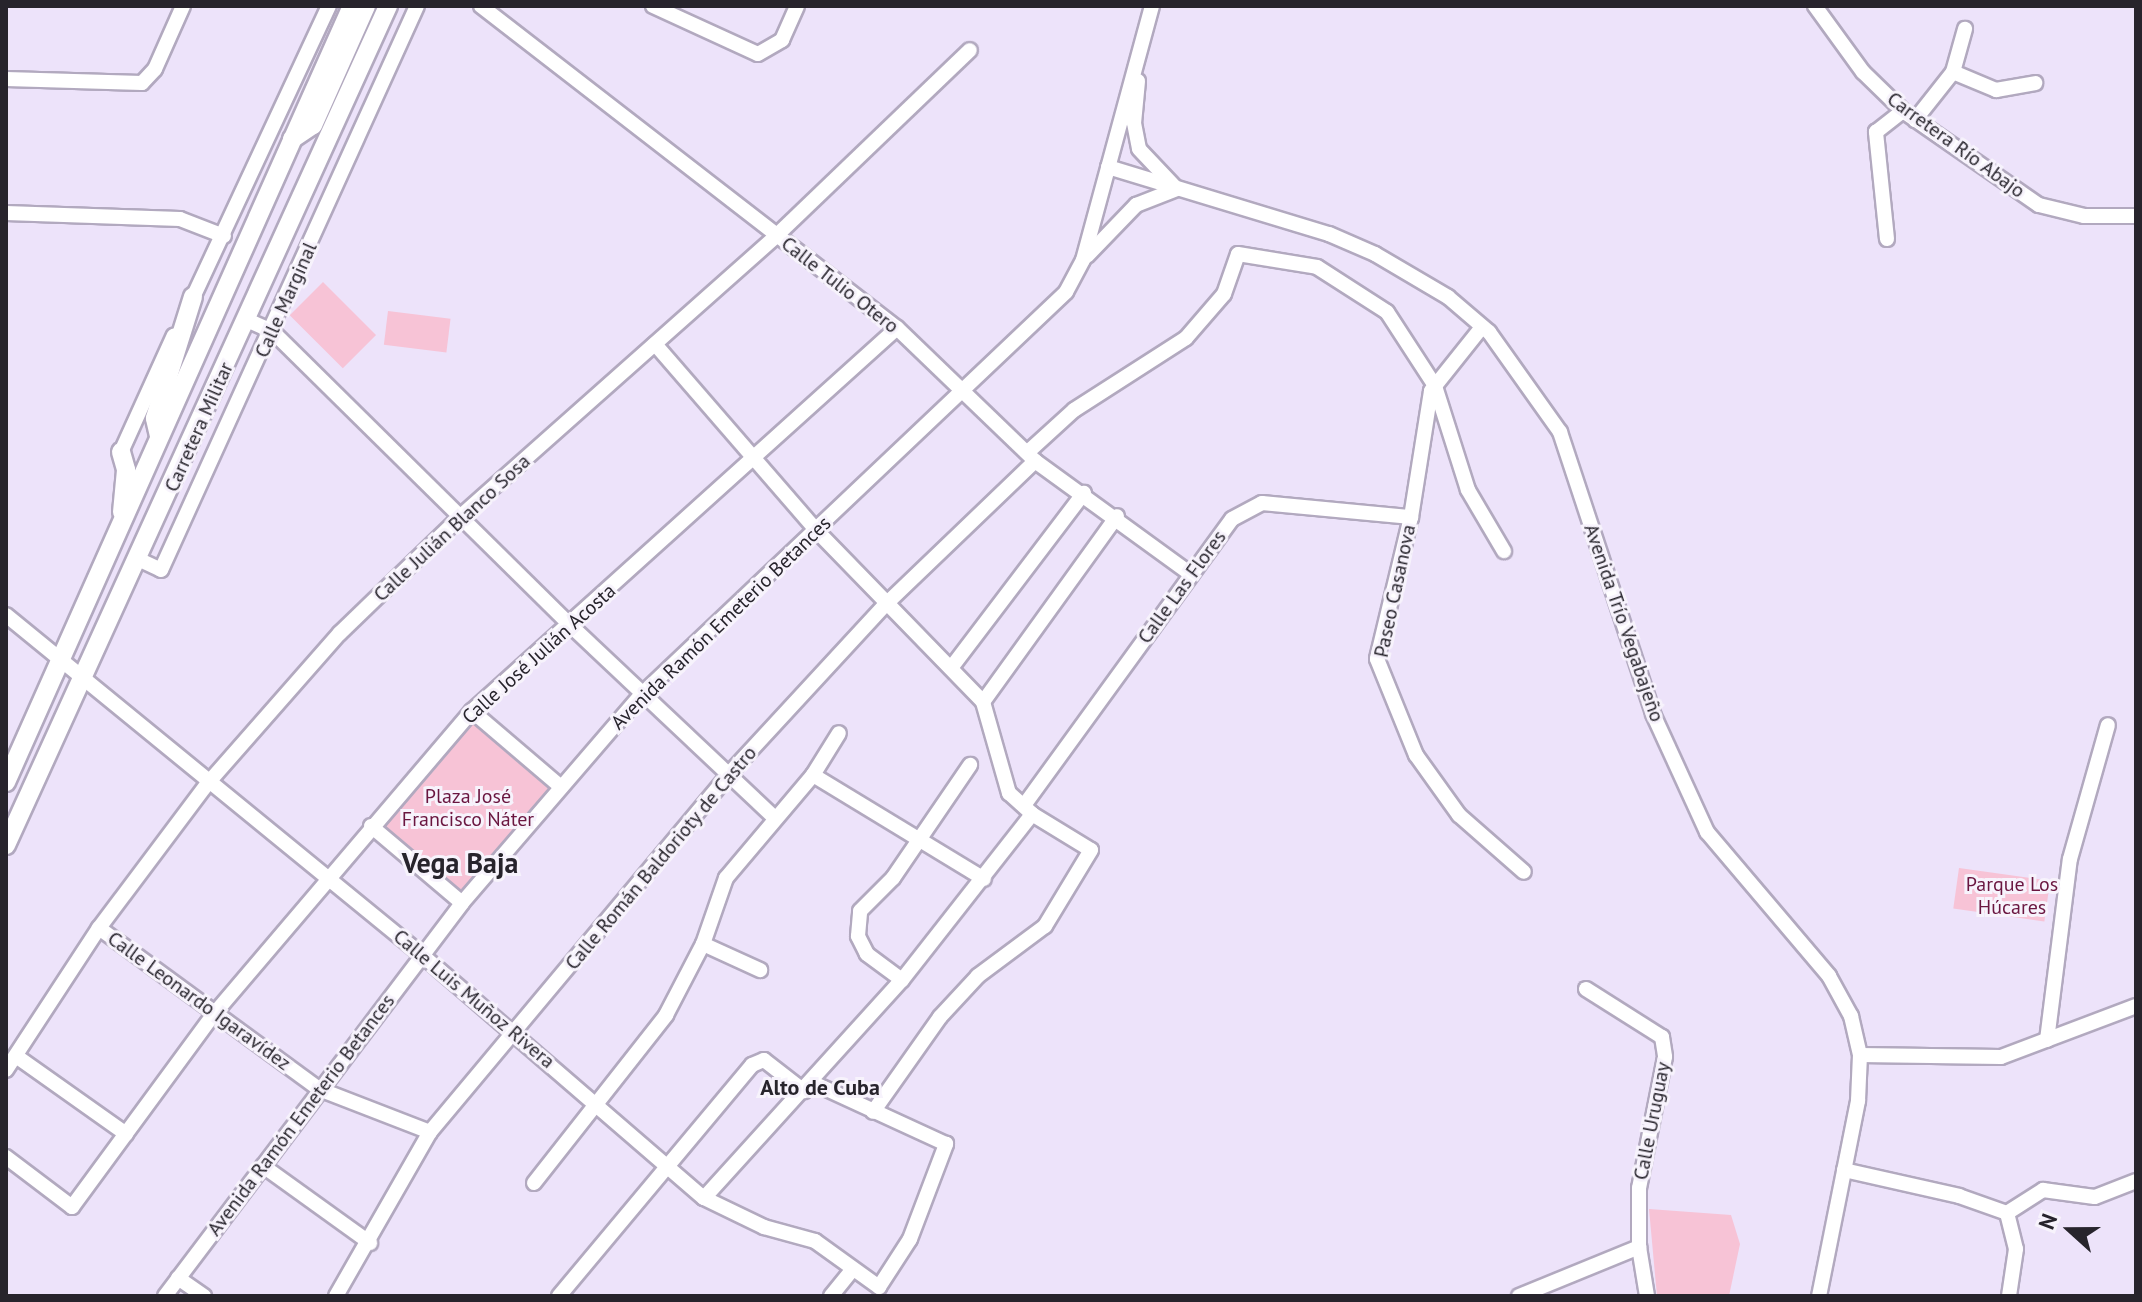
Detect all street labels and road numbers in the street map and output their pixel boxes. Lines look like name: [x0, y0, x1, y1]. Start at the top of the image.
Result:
street label: Carretera Río Abajo: [1882, 87, 2030, 203]
street label: Calle Tulio Otero: [776, 231, 904, 339]
street label: Calle Marginal: [250, 239, 322, 361]
street label: Carretera Militar: [160, 358, 238, 496]
street label: Calle Julián Blanco Sosa: [369, 449, 535, 607]
street label: Avenida Ramón Emeterio Betances: [606, 511, 836, 735]
street label: Avenida Trío Vegabajeño: [1579, 520, 1669, 726]
street label: Paseo Casanova: [1369, 522, 1421, 660]
street label: Calle Las Flores: [1133, 526, 1231, 648]
street label: Calle José Julián Acosta: [457, 579, 621, 729]
street label: Calle Román Baldorioty de Castro: [560, 741, 762, 975]
street label: Calle Luis Muñoz Rivera: [388, 924, 560, 1074]
street label: Calle Leonardo Igaravídez: [103, 927, 295, 1075]
street label: Avenida Ramón Emeterio Betances: [202, 989, 400, 1241]
street label: Calle Uruguay: [1629, 1060, 1675, 1182]

